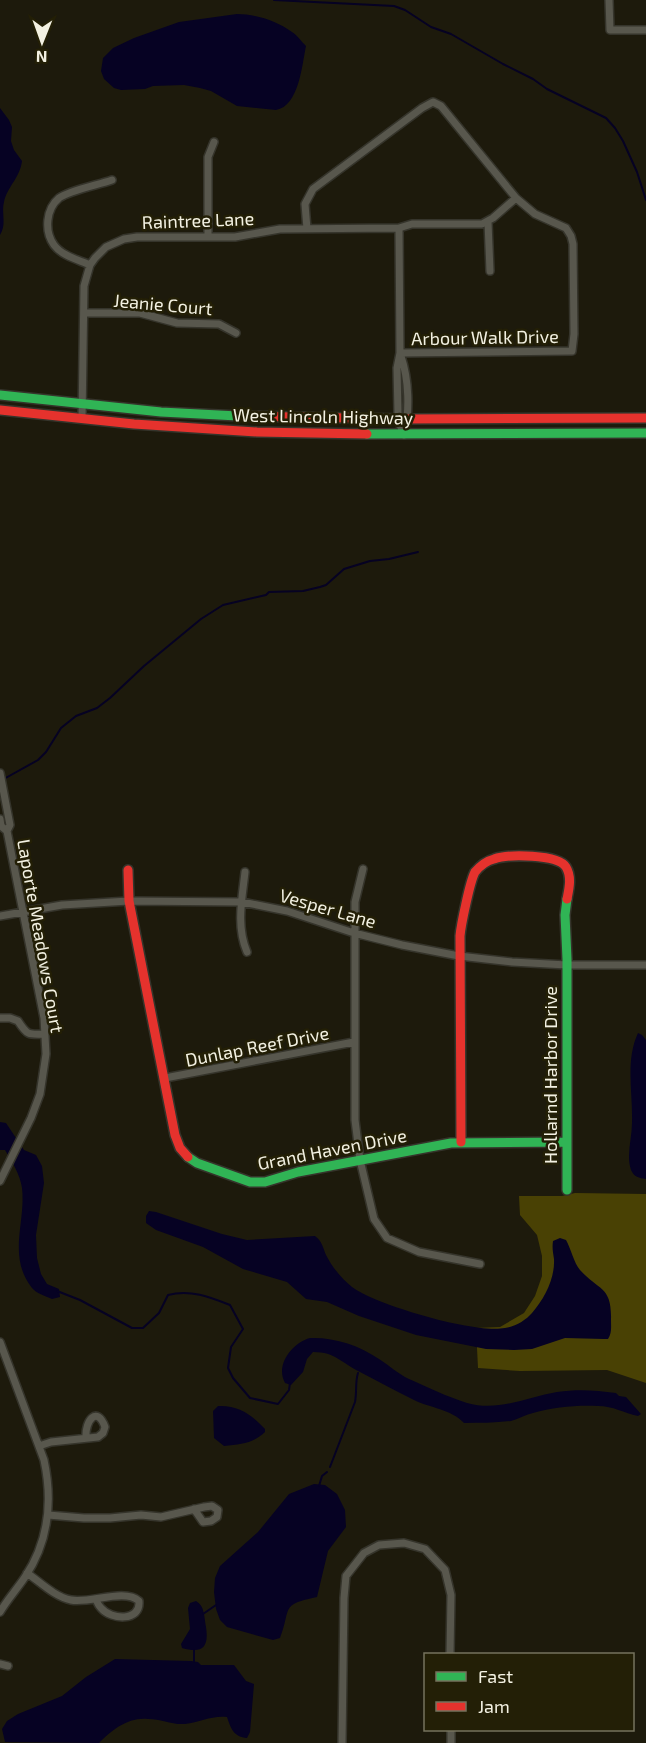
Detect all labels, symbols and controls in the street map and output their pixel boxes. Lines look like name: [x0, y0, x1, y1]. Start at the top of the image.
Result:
north arrow: [12, 12, 72, 72]
text: N: [36, 48, 48, 67]
street label: Raintree Lane: [141, 207, 255, 233]
street label: Jeanie Court: [113, 289, 213, 319]
street label: Arbour Walk Drive: [411, 325, 559, 349]
street label: West Lincoln Highway: [233, 403, 414, 429]
street label: Laporte Meadows Court: [13, 837, 69, 1035]
street label: Vesper Lane: [277, 884, 379, 932]
street label: Hollarnd Harbor Drive: [539, 986, 561, 1164]
street label: Dunlap Reef Drive: [183, 1021, 331, 1071]
street label: Grand Haven Drive: [256, 1124, 408, 1174]
legend: [424, 1653, 634, 1731]
text: Fast: [478, 1665, 513, 1687]
text: Jam: [478, 1695, 510, 1717]

